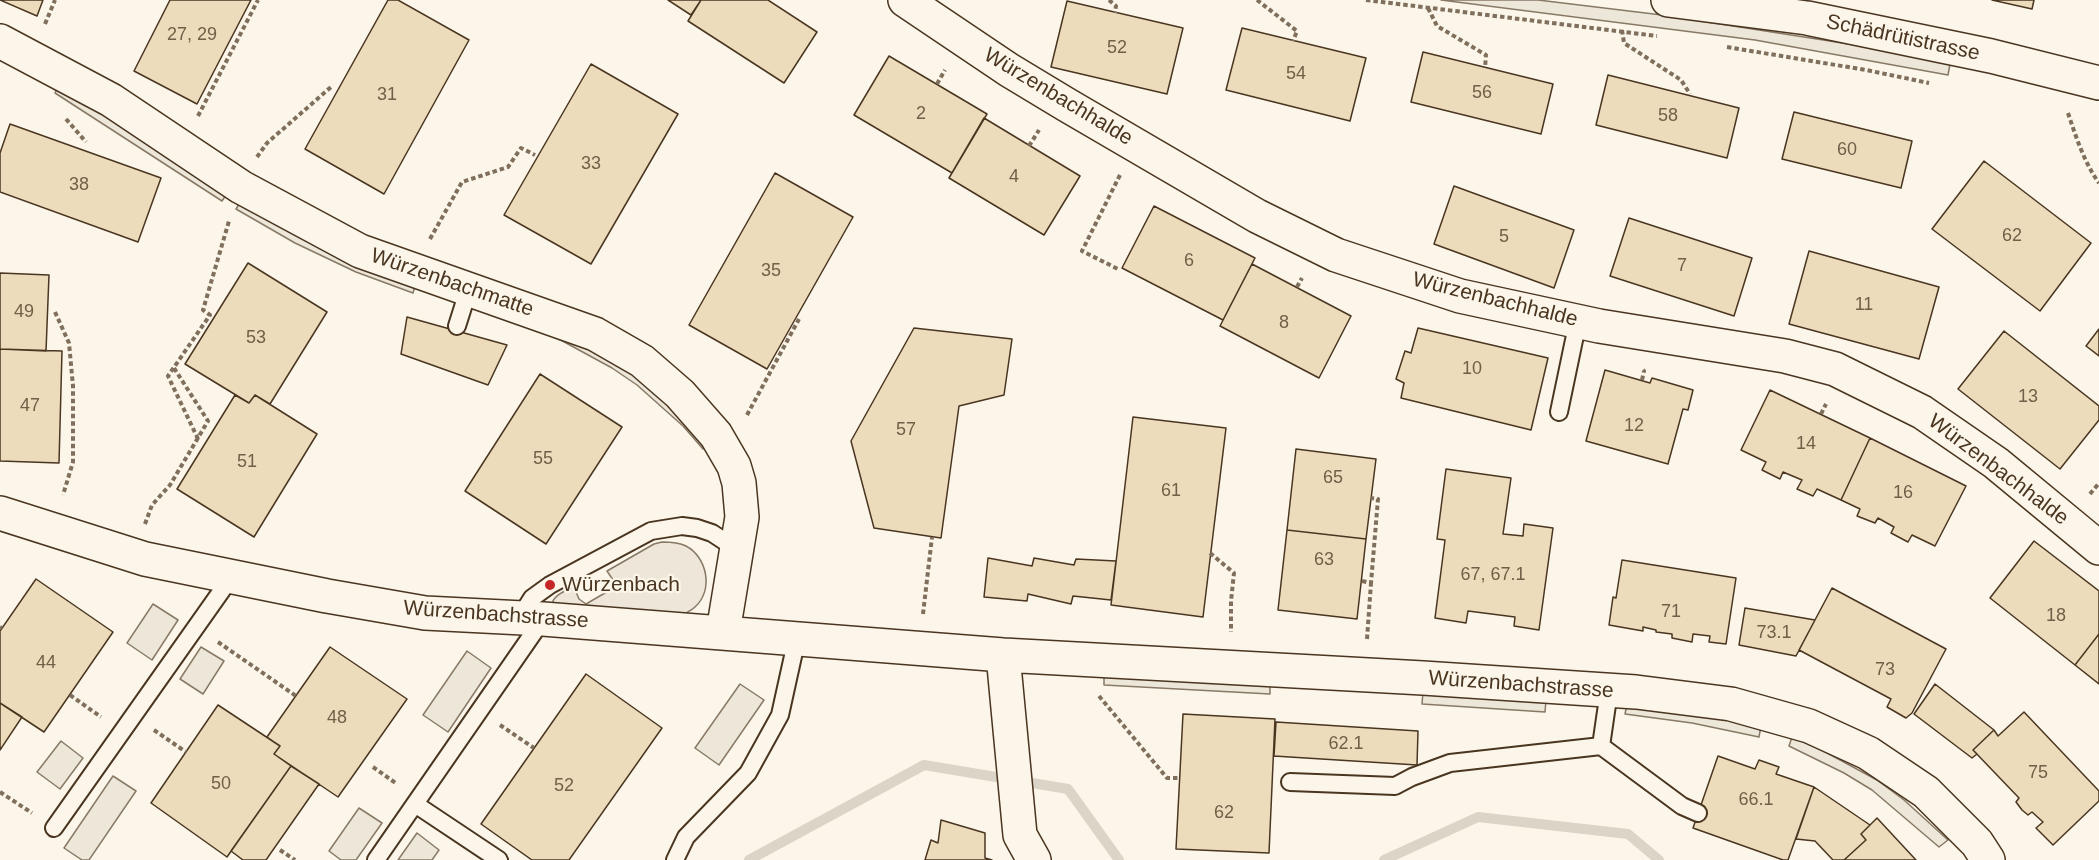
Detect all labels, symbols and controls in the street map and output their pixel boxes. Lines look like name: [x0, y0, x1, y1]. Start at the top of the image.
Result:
street label: Schädrütistrasse: [1824, 9, 1982, 67]
house number: 27, 29: [167, 24, 217, 46]
house number: 52: [1107, 37, 1127, 59]
street label: Würzenbachhalde: [979, 43, 1137, 151]
house number: 54: [1286, 63, 1306, 85]
house number: 56: [1472, 82, 1492, 104]
house number: 31: [377, 84, 397, 106]
house number: 2: [916, 103, 926, 125]
house number: 58: [1658, 105, 1678, 127]
house number: 60: [1837, 139, 1857, 161]
house number: 33: [581, 153, 601, 175]
house number: 4: [1009, 166, 1019, 188]
house number: 38: [69, 174, 89, 196]
house number: 62: [2002, 225, 2022, 247]
house number: 5: [1499, 226, 1509, 248]
street label: Würzenbachmatte: [367, 243, 537, 323]
house number: 6: [1184, 250, 1194, 272]
house number: 7: [1677, 255, 1687, 277]
house number: 35: [761, 260, 781, 282]
street label: Würzenbachhalde: [1410, 267, 1580, 333]
house number: 11: [1855, 294, 1873, 316]
house number: 49: [14, 301, 34, 323]
house number: 8: [1279, 312, 1289, 334]
house number: 53: [246, 327, 266, 349]
house number: 10: [1462, 358, 1482, 380]
house number: 13: [2018, 386, 2038, 408]
house number: 47: [20, 395, 40, 417]
street label: Würzenbachhalde: [1923, 409, 2073, 531]
house number: 12: [1624, 415, 1644, 437]
house number: 57: [896, 419, 916, 441]
house number: 14: [1796, 433, 1816, 455]
house number: 55: [533, 448, 553, 470]
house number: 51: [237, 451, 257, 473]
house number: 65: [1323, 467, 1343, 489]
house number: 61: [1161, 480, 1181, 502]
house number: 16: [1893, 482, 1913, 504]
house number: 63: [1314, 549, 1334, 571]
house number: 67, 67.1: [1460, 564, 1526, 586]
place label: Würzenbach: [562, 572, 680, 598]
marker: Würzenbach: [543, 578, 557, 592]
street label: Würzenbachstrasse: [403, 596, 589, 634]
house number: 71: [1661, 601, 1681, 623]
house number: 18: [2046, 605, 2066, 627]
house number: 73.1: [1756, 622, 1792, 644]
house number: 44: [36, 652, 56, 674]
house number: 73: [1875, 659, 1895, 681]
street label: Würzenbachstrasse: [1428, 666, 1614, 704]
house number: 48: [327, 707, 347, 729]
house number: 62.1: [1328, 733, 1364, 755]
house number: 75: [2028, 762, 2048, 784]
house number: 50: [211, 773, 231, 795]
house number: 52: [554, 775, 574, 797]
house number: 66.1: [1738, 789, 1774, 811]
house number: 62: [1214, 802, 1234, 824]

